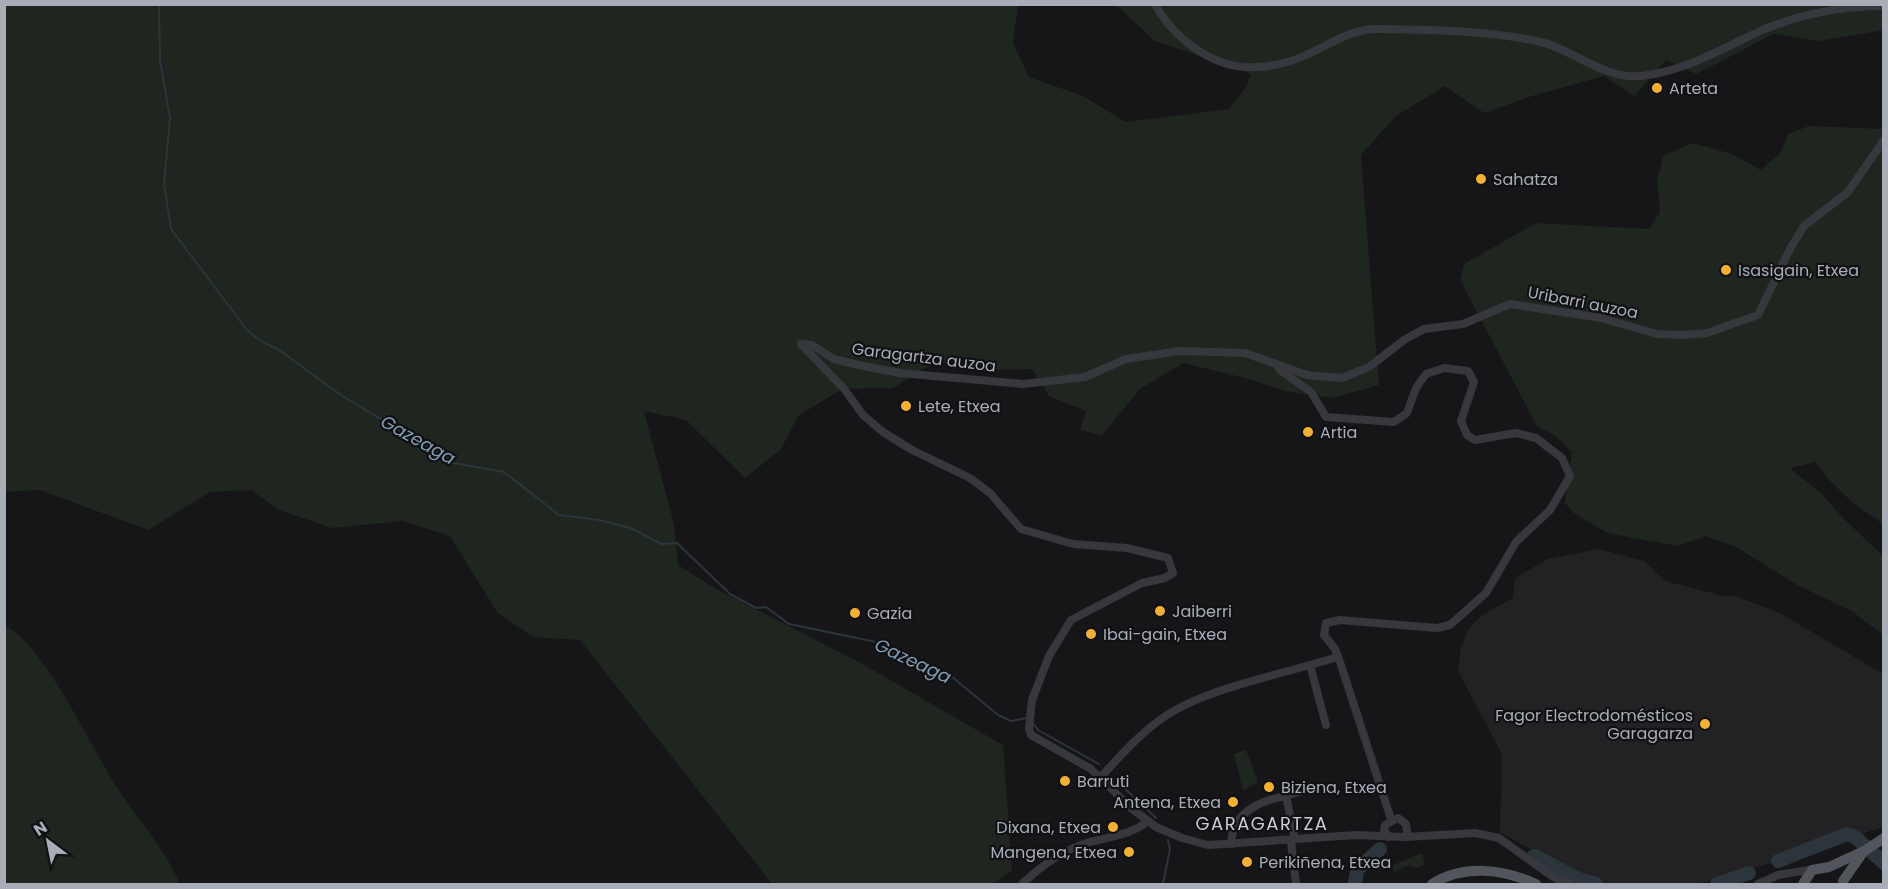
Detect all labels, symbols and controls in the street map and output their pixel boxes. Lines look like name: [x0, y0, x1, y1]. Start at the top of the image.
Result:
place label: Arteta: [1669, 77, 1718, 100]
marker: Arteta: [1650, 81, 1664, 95]
place label: Sahatza: [1493, 168, 1558, 191]
marker: Sahatza: [1474, 172, 1488, 186]
place label: Isasigain, Etxea: [1738, 259, 1859, 282]
marker: Isasigain, Etxea: [1719, 263, 1733, 277]
street label: Uribarri auzoa: [1526, 281, 1640, 324]
street label: Garagartza auzoa: [850, 337, 997, 378]
place label: Lete, Etxea: [918, 395, 1000, 418]
marker: Lete, Etxea: [899, 399, 913, 413]
water label: Gazeaga: [376, 409, 460, 470]
place label: Artia: [1320, 421, 1357, 444]
marker: Artia: [1301, 425, 1315, 439]
place label: Jaiberri: [1172, 600, 1232, 623]
place label: Gazia: [867, 602, 912, 625]
marker: Jaiberri: [1153, 604, 1167, 618]
marker: Gazia: [848, 606, 862, 620]
place label: Ibai-gain, Etxea: [1103, 623, 1227, 646]
marker: Ibai-gain, Etxea: [1084, 627, 1098, 641]
water label: Gazeaga: [871, 632, 956, 689]
place label: Fagor Electrodomésticos Garagarza: [1495, 704, 1693, 745]
marker: Fagor Electrodomésticos Garagarza: [1698, 717, 1712, 731]
place label: Barruti: [1077, 770, 1130, 793]
marker: Barruti: [1058, 774, 1072, 788]
place label: Biziena, Etxea: [1281, 776, 1387, 799]
marker: Biziena, Etxea: [1262, 780, 1276, 794]
place label: Antena, Etxea: [1113, 791, 1221, 814]
marker: Antena, Etxea: [1226, 795, 1240, 809]
north arrow: [18, 811, 78, 871]
district label: GARAGARTZA: [1196, 811, 1328, 836]
text: N: [29, 816, 52, 842]
place label: Dixana, Etxea: [996, 816, 1101, 839]
marker: Dixana, Etxea: [1106, 820, 1120, 834]
place label: Mangena, Etxea: [991, 841, 1117, 864]
marker: Mangena, Etxea: [1122, 845, 1136, 859]
place label: Perikiñena, Etxea: [1259, 851, 1391, 874]
marker: Perikiñena, Etxea: [1240, 855, 1254, 869]

